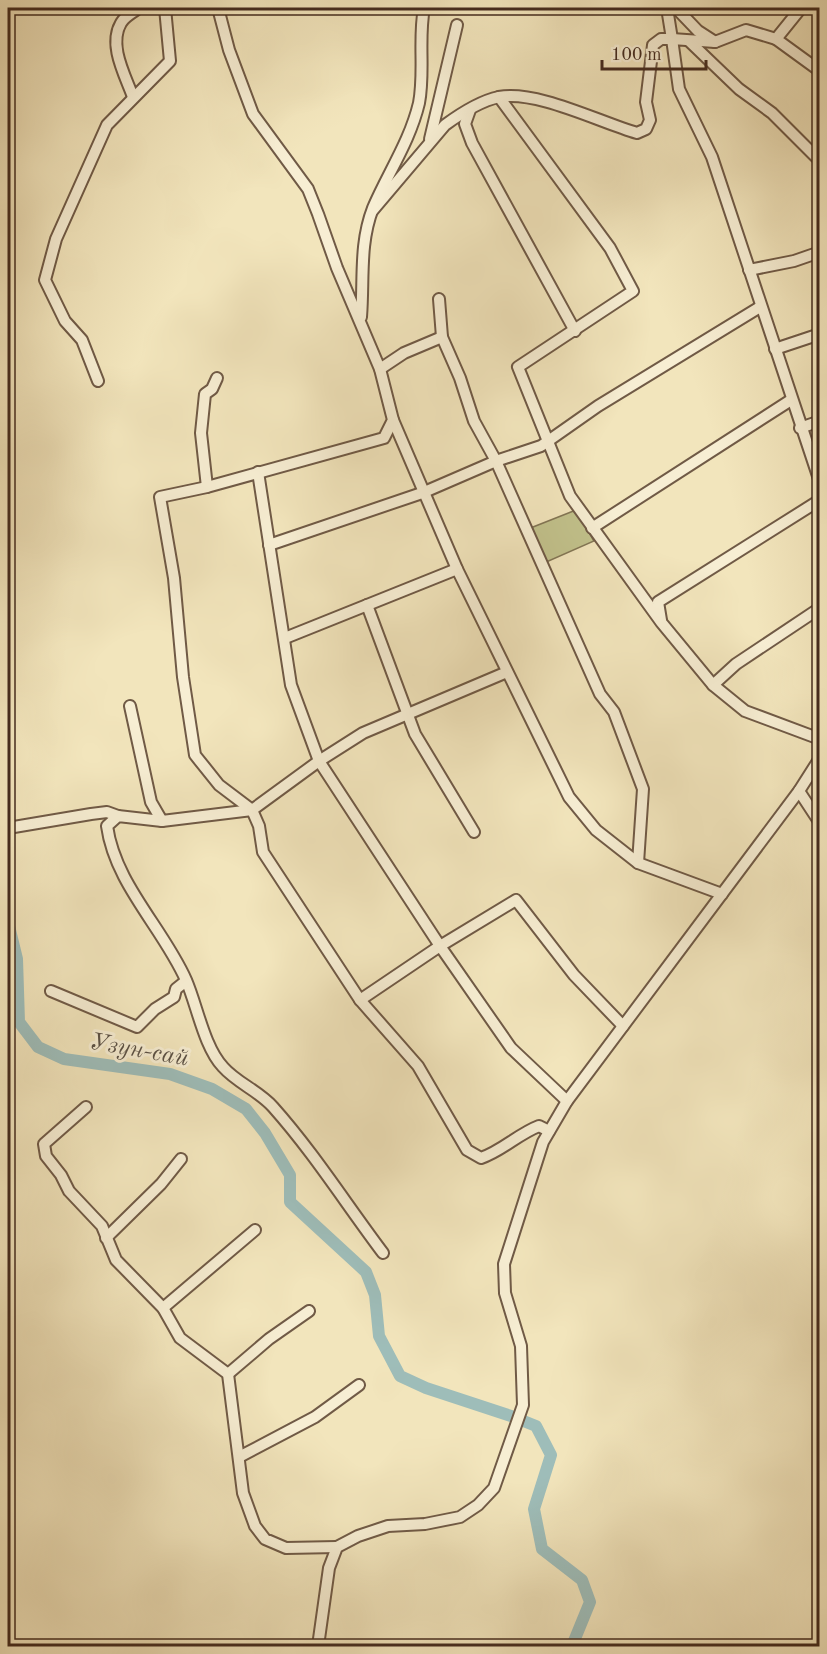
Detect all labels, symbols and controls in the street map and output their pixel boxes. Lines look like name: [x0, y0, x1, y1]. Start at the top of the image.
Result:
scale bar: [602, 33, 706, 71]
text: 100 m: [611, 46, 662, 64]
water label: Узун-сай: [88, 1030, 191, 1072]

